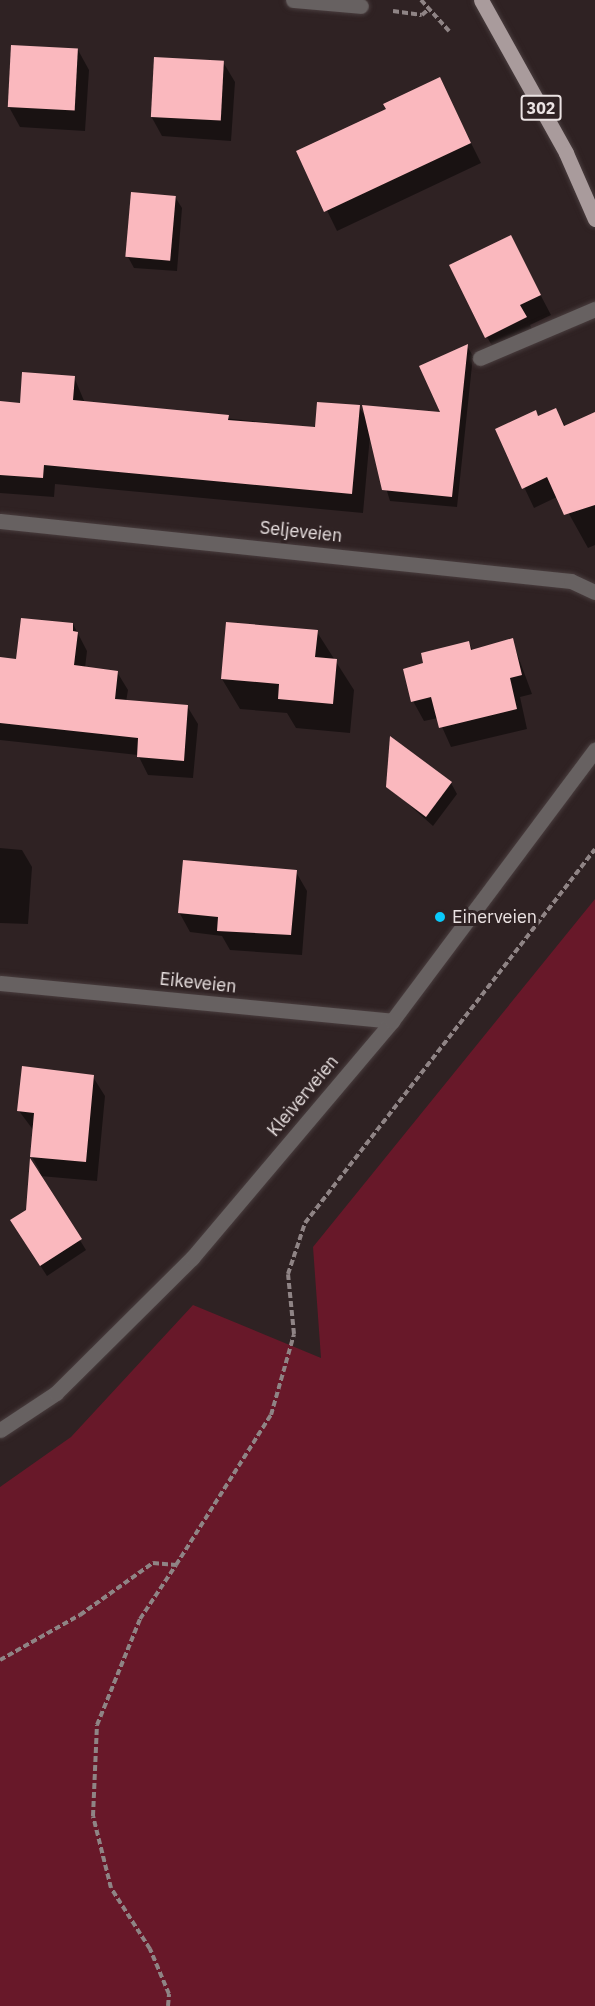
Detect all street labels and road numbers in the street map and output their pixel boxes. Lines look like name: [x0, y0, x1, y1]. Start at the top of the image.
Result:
road number: 302: [520, 95, 562, 121]
street label: Seljeveien: [259, 517, 343, 547]
street label: Eikeveien: [159, 968, 237, 998]
street label: Kleiverveien: [263, 1051, 343, 1141]

